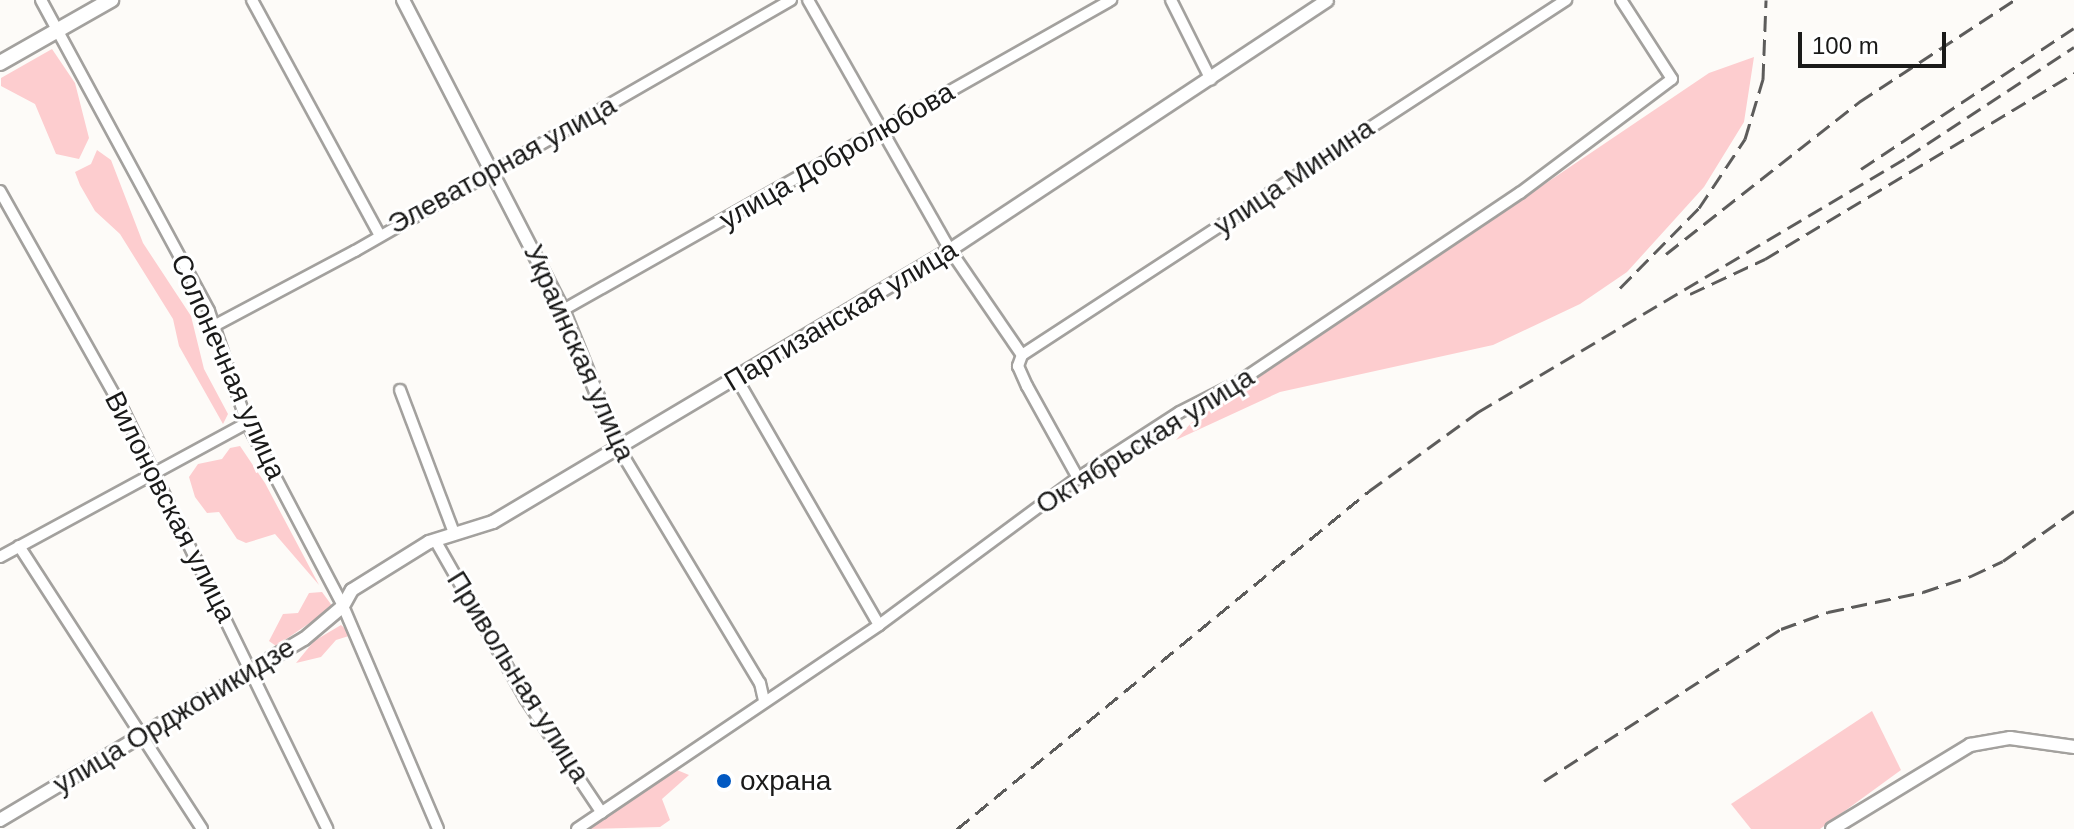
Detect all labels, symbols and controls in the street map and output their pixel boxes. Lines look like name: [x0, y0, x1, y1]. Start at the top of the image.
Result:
scale bar: [1802, 16, 1950, 66]
text: 100 m: [1812, 32, 1879, 59]
street label: улица Добролюбова: [714, 75, 960, 237]
street label: Элеваторная улица: [382, 88, 622, 242]
street label: улица Минина: [1208, 111, 1380, 243]
street label: Партизанская улица: [719, 233, 963, 399]
street label: Украинская улица: [516, 240, 642, 466]
street label: Солонечная улица: [163, 249, 293, 485]
street label: Октябрьская улица: [1030, 360, 1260, 522]
street label: Вилоновская улица: [97, 386, 243, 628]
street label: Привольная улица: [439, 565, 597, 789]
street label: улица Орджоникидзе: [47, 631, 301, 801]
place label: охрана: [740, 764, 831, 798]
marker: охрана: [715, 772, 733, 790]

